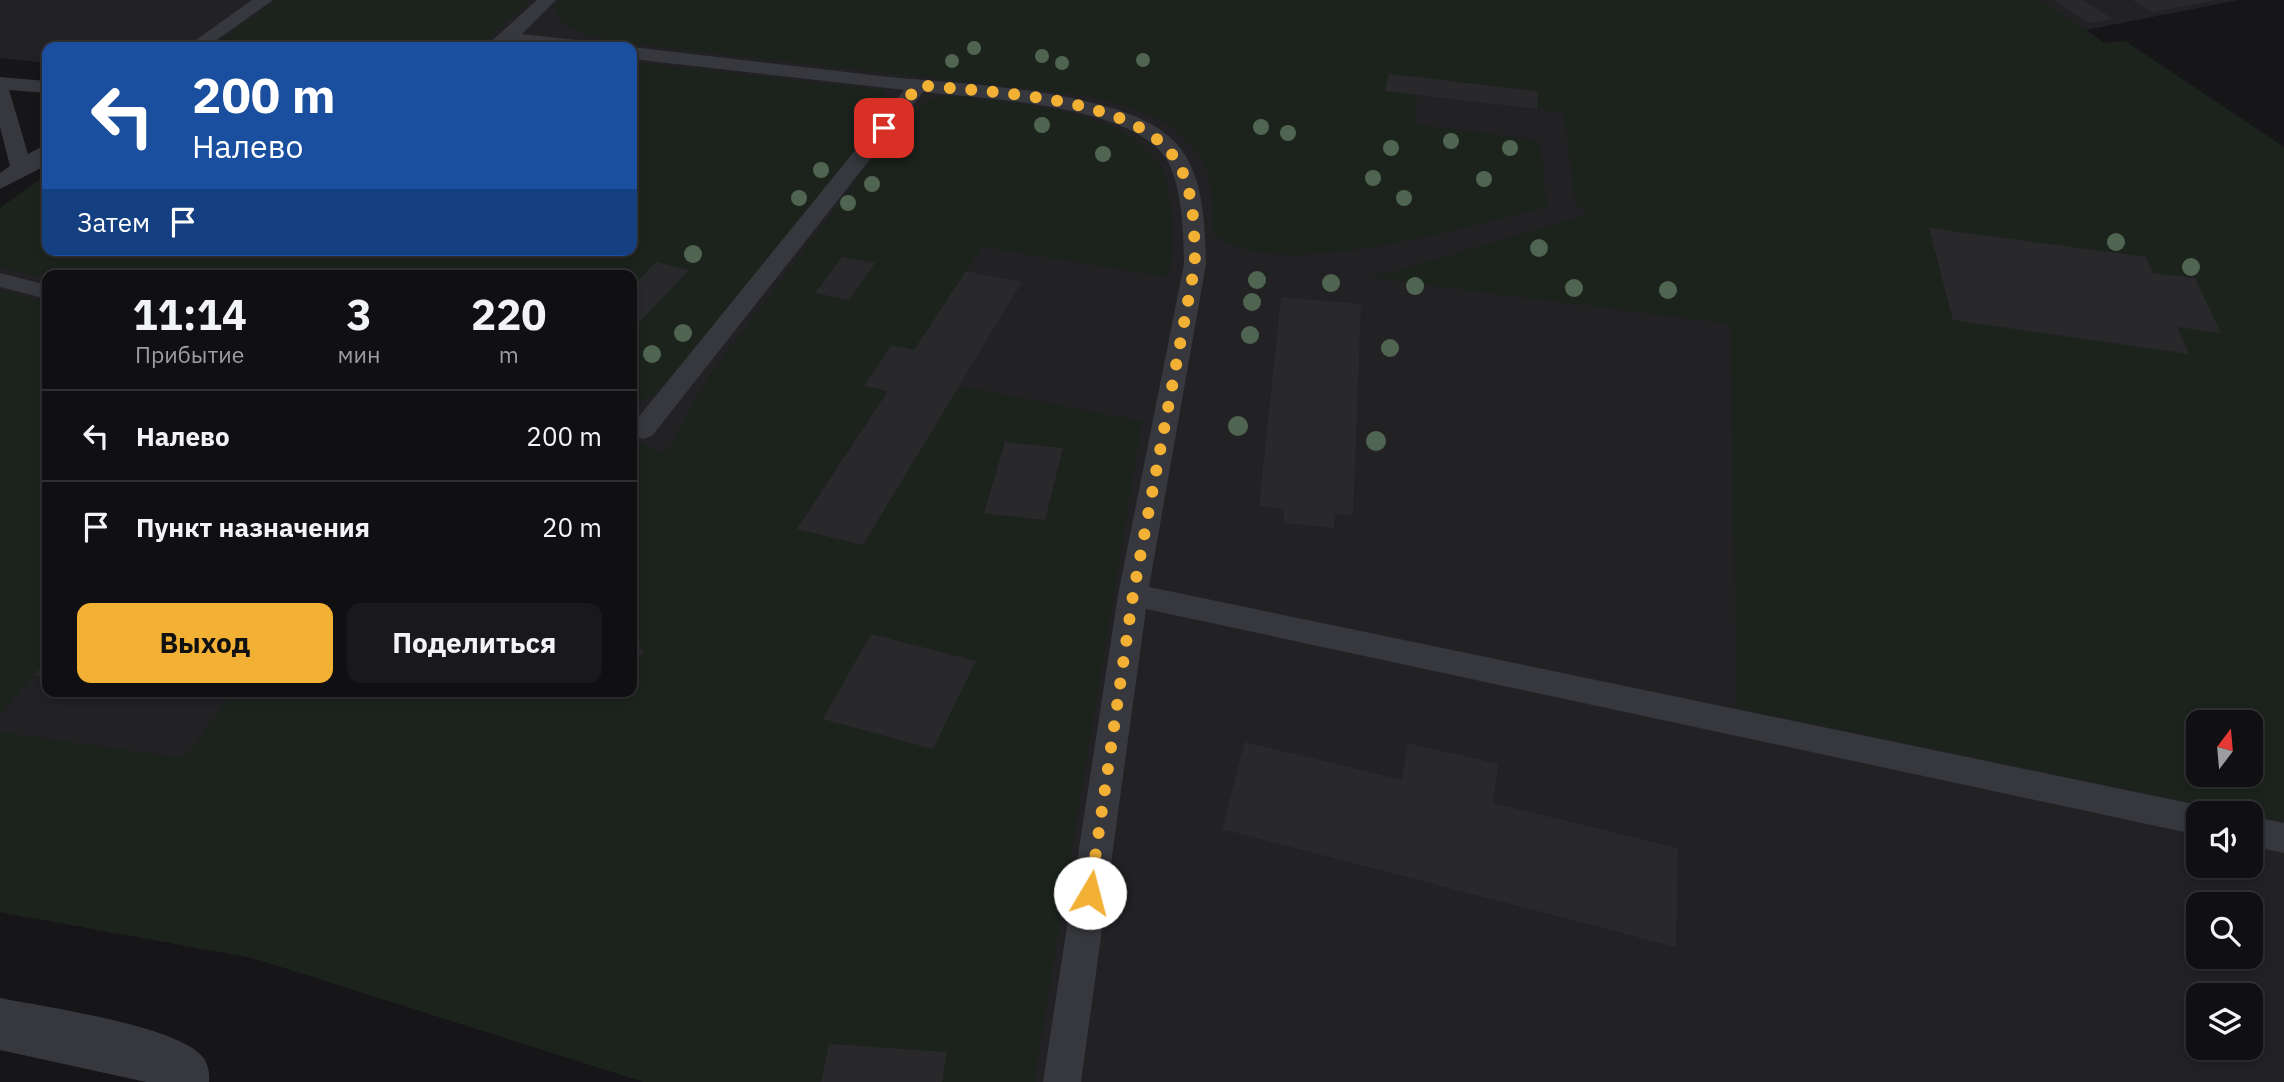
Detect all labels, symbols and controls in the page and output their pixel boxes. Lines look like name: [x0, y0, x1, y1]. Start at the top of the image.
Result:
text: 200 m: [192, 63, 336, 126]
icon: left: [77, 70, 168, 161]
pin: [854, 98, 914, 158]
icon: arrive: [865, 109, 903, 147]
text: Налево: [192, 125, 303, 167]
icon: arrive: [164, 203, 202, 241]
text: Затем: [77, 205, 150, 239]
text: 11:14: [132, 287, 247, 342]
text: 3: [346, 287, 372, 342]
text: 220: [471, 287, 547, 342]
text: Прибытие: [135, 339, 244, 369]
text: мин: [337, 339, 381, 369]
text: m: [499, 339, 519, 369]
icon: left: [77, 417, 115, 455]
text: Налево: [136, 419, 230, 453]
text: 200 m: [526, 419, 602, 453]
icon: arrive: [77, 508, 115, 546]
text: Пункт назначения: [136, 510, 370, 544]
text: 20 m: [542, 510, 602, 544]
button: Выход: [77, 603, 333, 683]
button: Поделиться: [347, 603, 602, 683]
north arrow: [2186, 710, 2263, 788]
map controls: [2186, 710, 2263, 1060]
button: sound: [2186, 801, 2263, 878]
position arrow: [1053, 856, 1127, 930]
button: search: [2186, 892, 2263, 969]
button: layers: [2186, 983, 2263, 1060]

